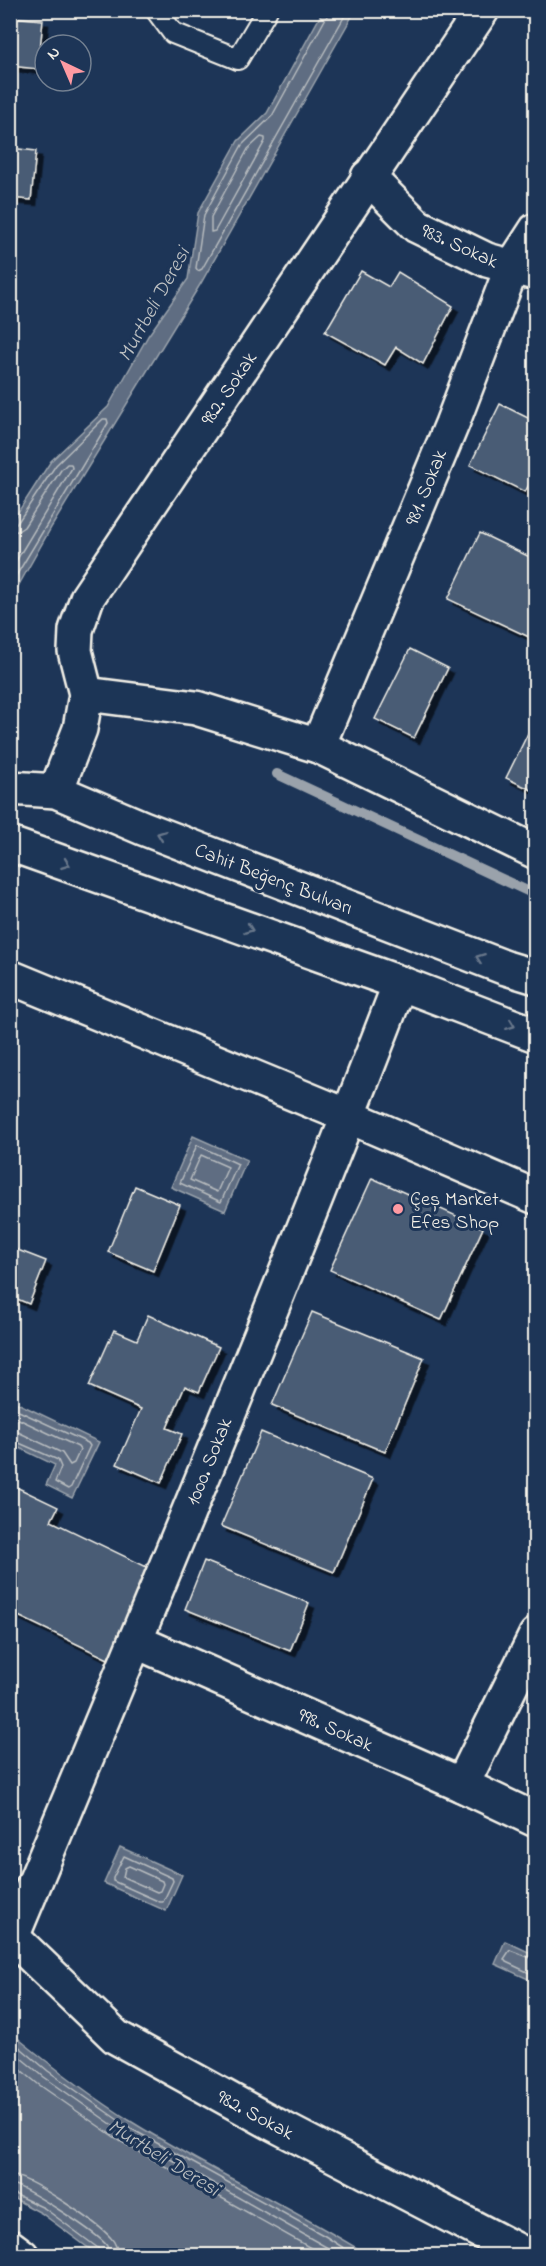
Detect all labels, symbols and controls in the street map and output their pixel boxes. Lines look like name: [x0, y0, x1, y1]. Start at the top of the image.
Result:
north arrow: [33, 33, 93, 93]
text: N: [42, 41, 66, 66]
street label: 983. Sokak: [416, 217, 502, 277]
water label: Murtbeli Deresi: [111, 240, 200, 368]
street label: 982. Sokak: [195, 346, 266, 432]
street label: 981. Sokak: [399, 445, 456, 530]
one-way arrow: [157, 830, 168, 842]
street label: Cahit Beğenç Bulvarı: [189, 837, 356, 925]
one-way arrow: [60, 856, 71, 869]
one-way arrow: [243, 922, 254, 935]
one-way arrow: [476, 953, 487, 965]
one-way arrow: [505, 1018, 516, 1030]
place label: Çeș Market Efes Shop: [410, 1186, 499, 1238]
marker: Çeș Market Efes Shop: [391, 1202, 405, 1216]
street label: 1000. Sokak: [180, 1413, 241, 1510]
street label: 998. Sokak: [293, 1702, 377, 1761]
street label: 982. Sokak: [211, 2084, 299, 2149]
water label: Murtbeli Deresi: [101, 2112, 226, 2206]

